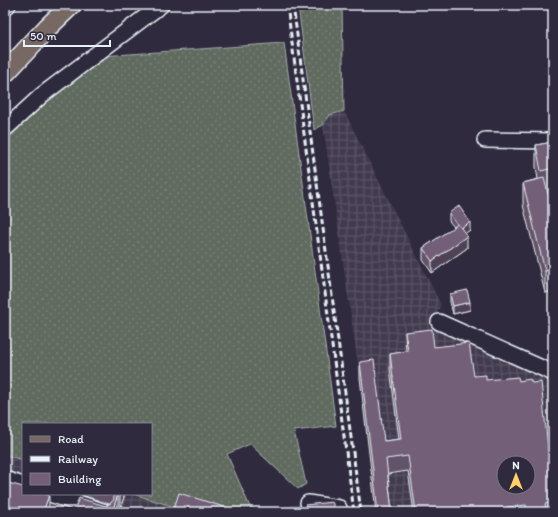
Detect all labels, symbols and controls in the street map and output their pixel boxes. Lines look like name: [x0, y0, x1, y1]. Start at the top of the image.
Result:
scale bar: [24, 22, 110, 48]
text: 50 m: [30, 29, 56, 43]
legend: [22, 423, 152, 495]
text: Road: [58, 432, 84, 446]
text: Railway: [58, 452, 98, 466]
north arrow: [496, 455, 536, 495]
text: N: [512, 459, 520, 472]
text: Building: [58, 472, 102, 486]

